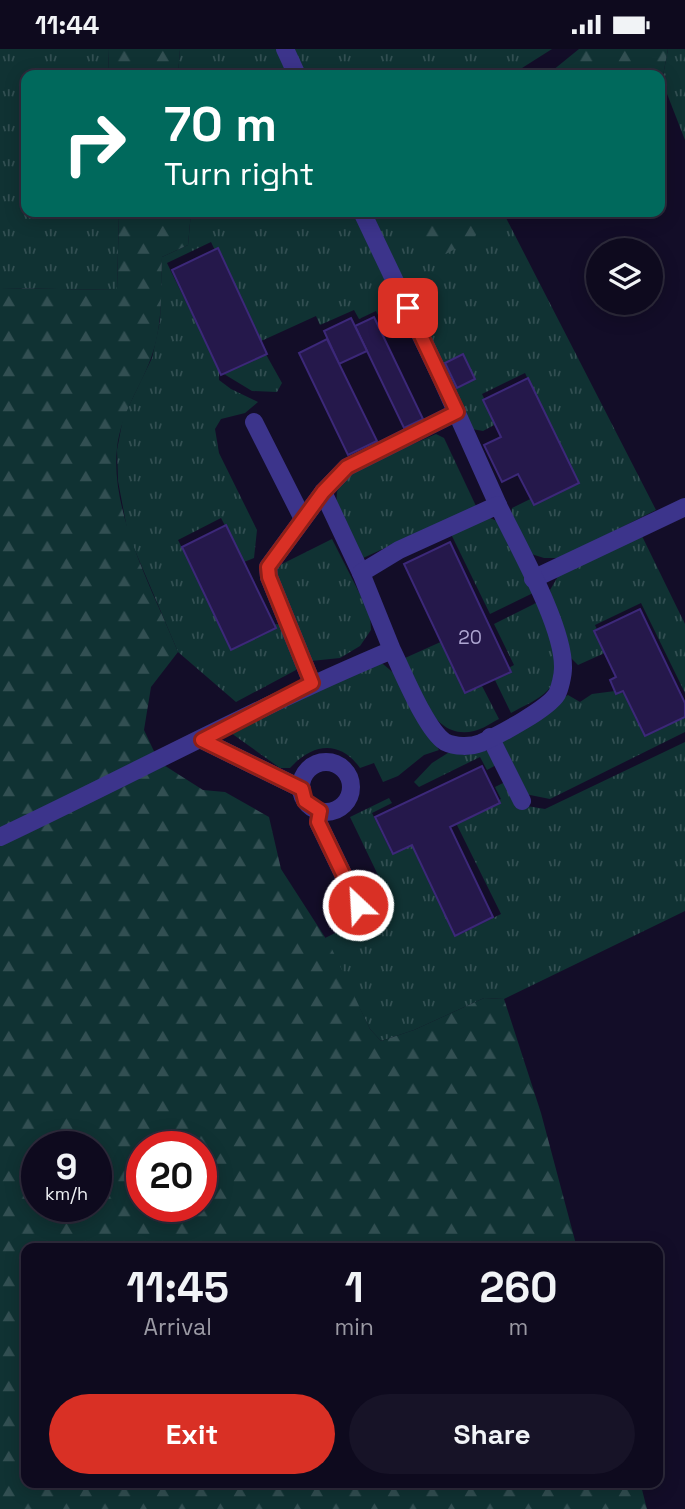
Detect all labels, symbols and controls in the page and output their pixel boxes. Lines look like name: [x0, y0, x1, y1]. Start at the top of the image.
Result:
text: 11:44: [35, 8, 99, 42]
text: 70 m: [164, 93, 277, 155]
icon: right: [49, 98, 140, 189]
text: Turn right: [164, 154, 314, 194]
map controls: [586, 238, 663, 315]
button: layers: [586, 238, 663, 315]
pin: [378, 278, 438, 338]
icon: arrive: [389, 289, 427, 327]
house number: 20: [458, 625, 482, 650]
position arrow: [321, 868, 395, 942]
speed limit sign: 20: [126, 1131, 217, 1222]
text: 9: [56, 1145, 77, 1189]
text: km/h: [45, 1182, 88, 1205]
text: 11:45: [126, 1261, 229, 1314]
text: 1: [345, 1261, 364, 1314]
text: 260: [479, 1261, 558, 1314]
text: Arrival: [144, 1312, 212, 1342]
text: min: [334, 1312, 374, 1342]
text: m: [509, 1312, 528, 1342]
button: Exit: [49, 1394, 335, 1474]
button: Share: [349, 1394, 635, 1474]

